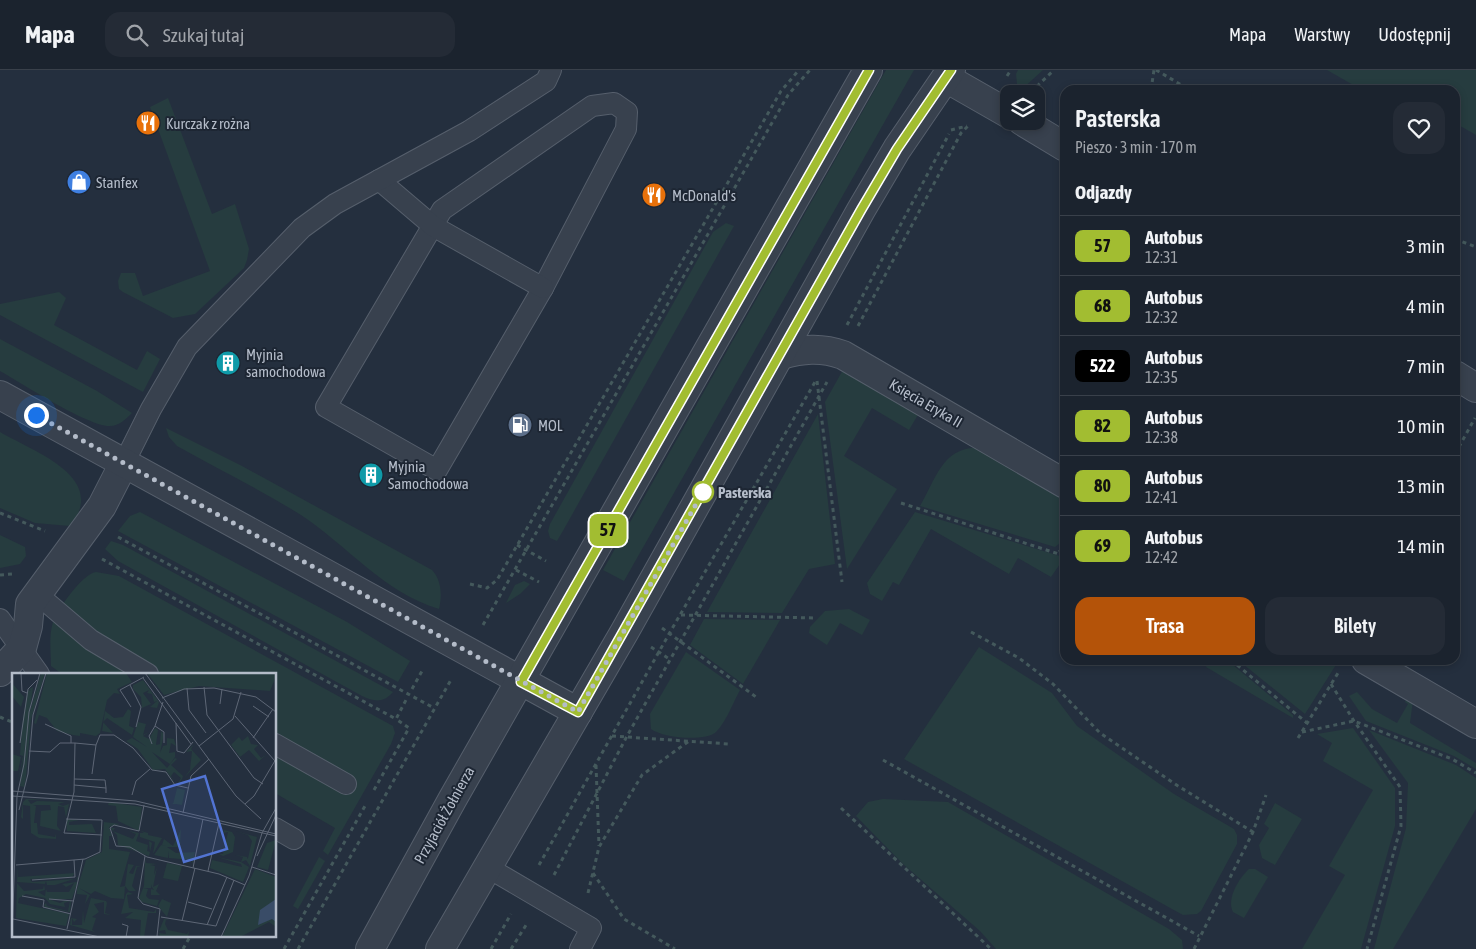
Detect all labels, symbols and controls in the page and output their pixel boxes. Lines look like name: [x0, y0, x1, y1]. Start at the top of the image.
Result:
search box: [105, 12, 455, 57]
text: Mapa: [25, 21, 75, 48]
icon: search: [123, 21, 151, 49]
text: Szukaj tutaj: [163, 24, 244, 46]
text: Mapa: [1229, 24, 1266, 45]
text: Warstwy: [1294, 24, 1350, 45]
text: Udostępnij: [1378, 24, 1451, 45]
map controls: [1000, 85, 1045, 130]
button: layers: [1000, 85, 1045, 130]
button: heart: [1393, 102, 1445, 154]
text: Pasterska: [1075, 105, 1161, 132]
restaurant icon: Kurczak z rożna: [135, 110, 161, 136]
place label: Kurczak z rożna: [166, 115, 250, 132]
text: Pieszo · 3 min · 170 m: [1075, 138, 1197, 156]
shop icon: Stanfex: [66, 169, 92, 195]
place label: Stanfex: [96, 174, 138, 191]
text: Odjazdy: [1075, 181, 1132, 203]
restaurant icon: McDonald's: [641, 182, 667, 208]
place label: McDonald's: [672, 187, 736, 204]
text: Autobus: [1145, 226, 1203, 248]
text: 57: [1094, 235, 1111, 256]
text: 3 min: [1406, 235, 1445, 257]
text: 12:31: [1145, 248, 1178, 266]
text: Autobus: [1145, 286, 1203, 308]
text: 68: [1094, 295, 1111, 316]
text: 4 min: [1406, 295, 1445, 317]
text: 12:32: [1145, 308, 1178, 326]
place label: Myjnia samochodowa: [246, 346, 326, 380]
text: Autobus: [1145, 346, 1203, 368]
building icon: Myjnia samochodowa: [215, 350, 241, 376]
text: 522: [1090, 355, 1115, 376]
text: 7 min: [1406, 355, 1445, 377]
text: 12:35: [1145, 368, 1178, 386]
street label: Księcia Eryka II: [887, 375, 965, 431]
your location: [24, 403, 49, 428]
text: Autobus: [1145, 406, 1203, 428]
fuel station icon: MOL: [507, 412, 533, 438]
text: 82: [1094, 415, 1111, 436]
text: 10 min: [1397, 415, 1445, 437]
place label: MOL: [538, 417, 563, 434]
text: 12:38: [1145, 428, 1178, 446]
place label: Myjnia Samochodowa: [388, 458, 469, 492]
building icon: Myjnia Samochodowa: [358, 462, 384, 488]
text: Autobus: [1145, 466, 1203, 488]
text: 80: [1094, 475, 1111, 496]
text: 13 min: [1397, 475, 1445, 497]
marker: Pasterska: [692, 481, 714, 503]
place label: Pasterska: [718, 484, 772, 501]
text: 12:41: [1145, 488, 1178, 506]
line badge: 57: [586, 514, 630, 546]
text: 57: [600, 519, 616, 540]
text: Autobus: [1145, 526, 1203, 548]
text: 69: [1094, 535, 1111, 556]
text: 14 min: [1397, 535, 1445, 557]
text: 12:42: [1145, 548, 1178, 566]
button: Trasa: [1075, 597, 1255, 655]
button: Bilety: [1265, 597, 1445, 655]
inset map: [12, 673, 276, 936]
street label: Przyjaciół Żołnierza: [410, 764, 478, 866]

